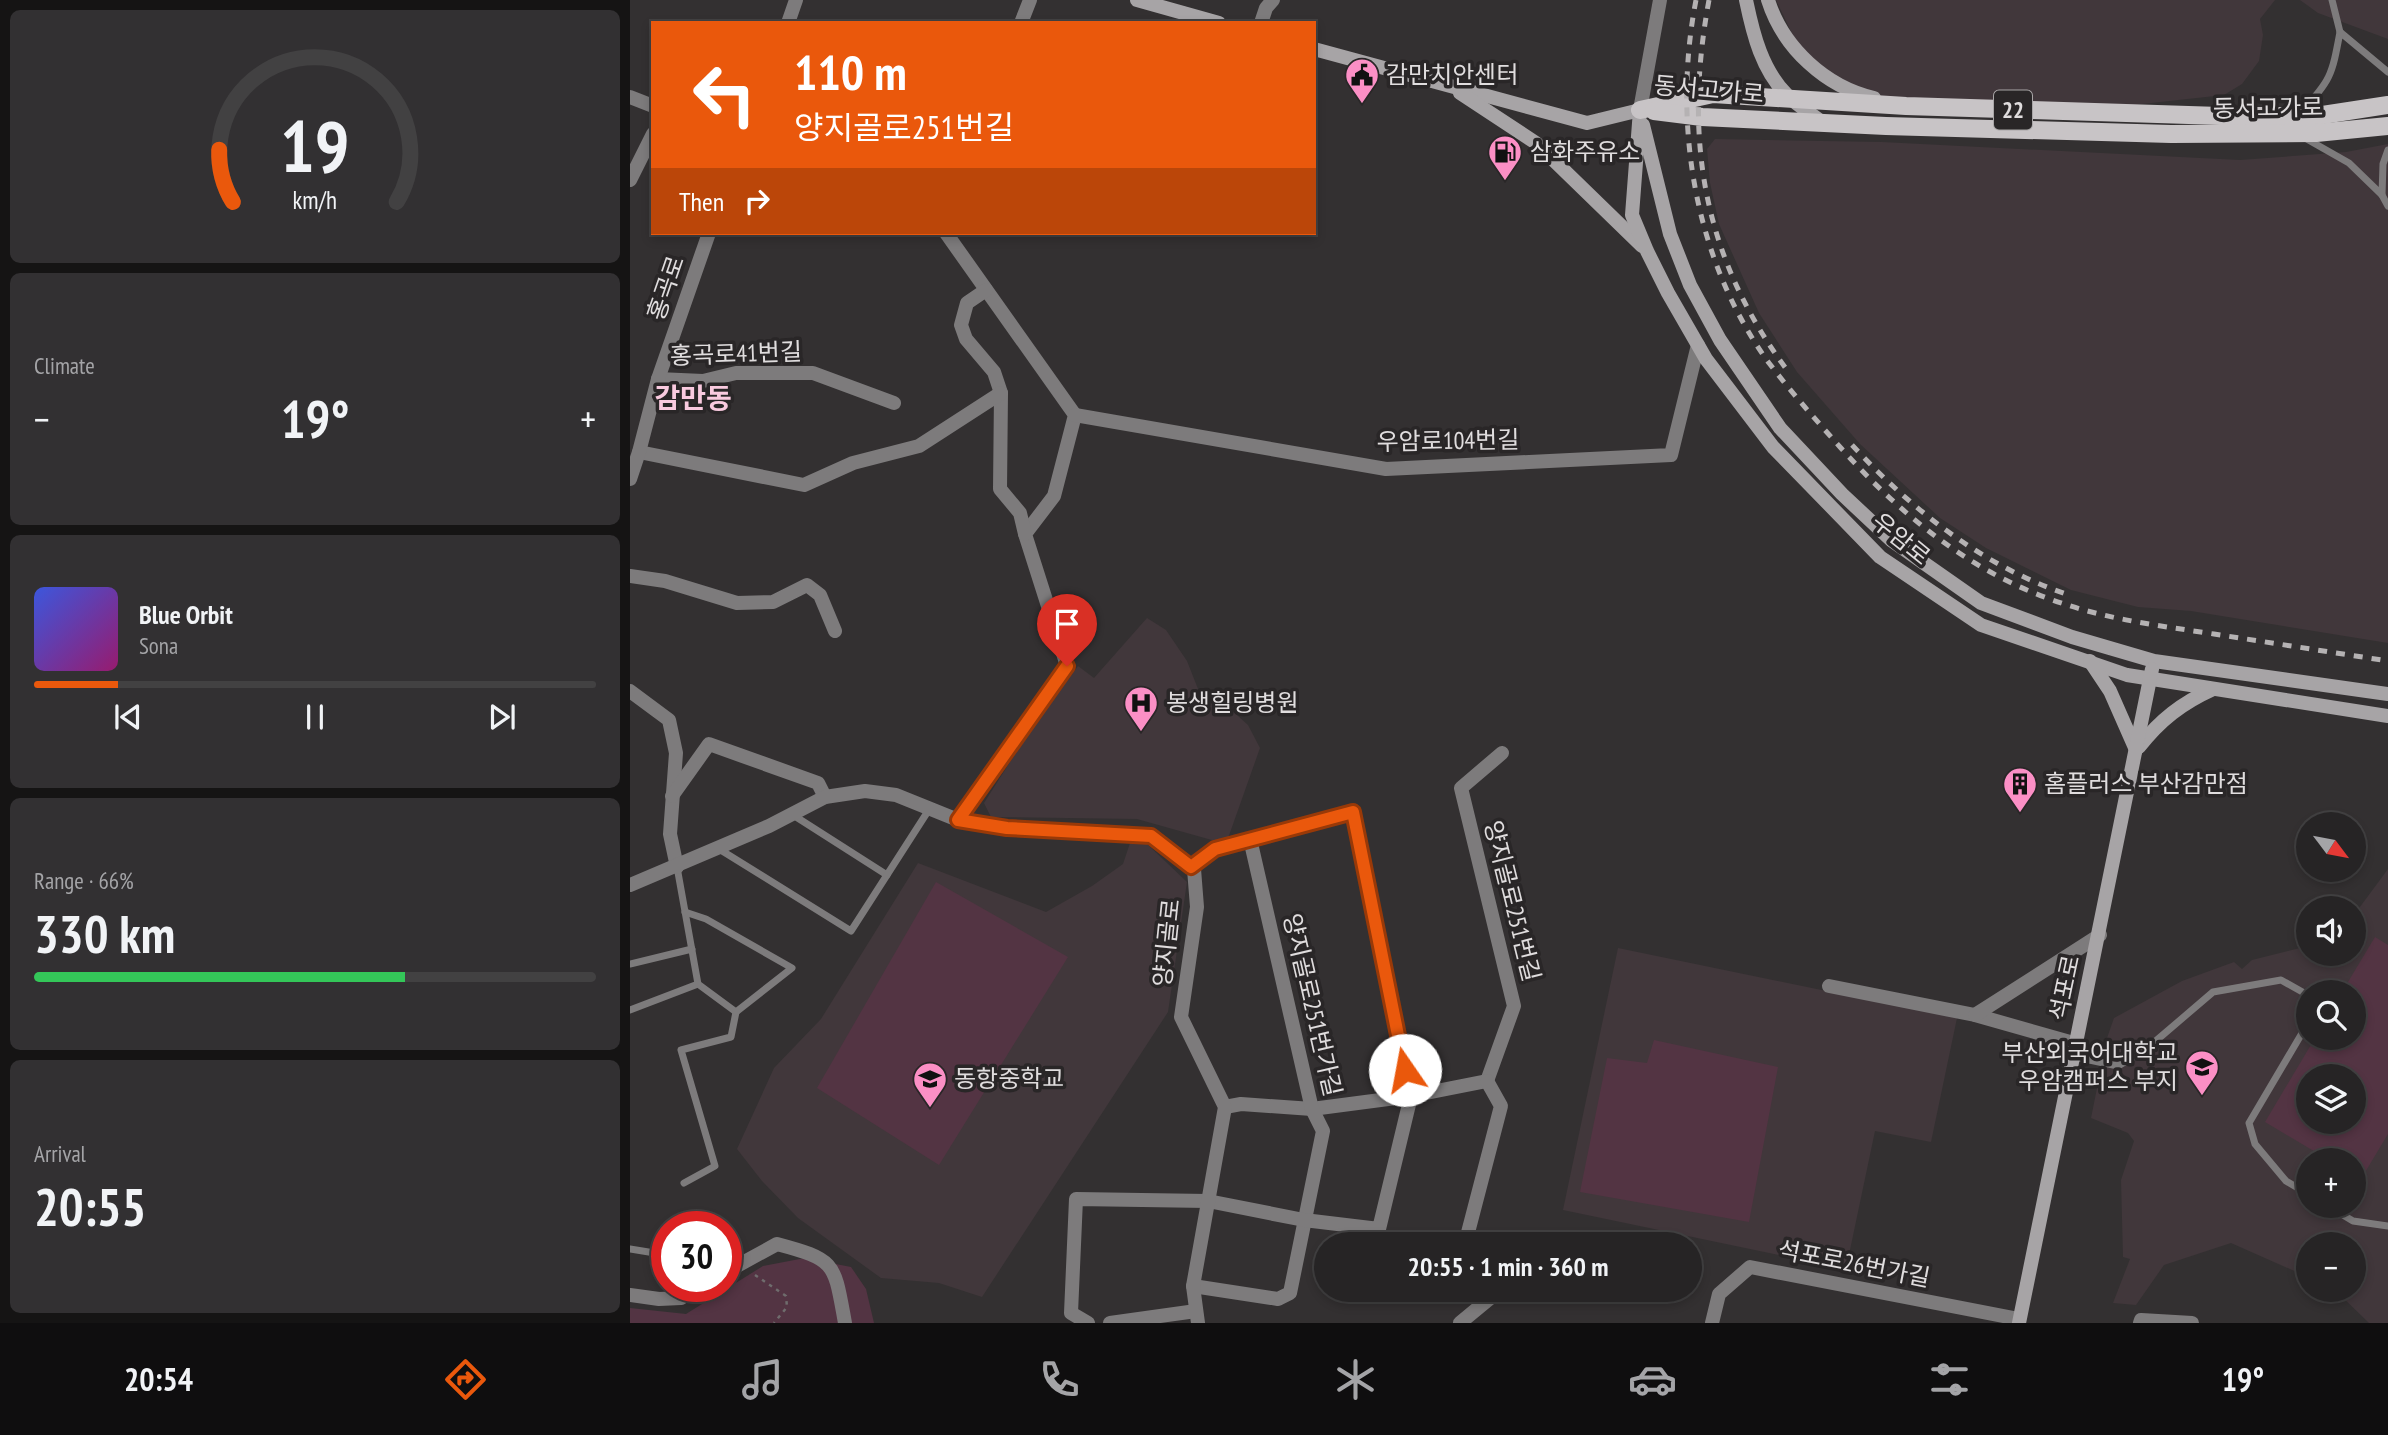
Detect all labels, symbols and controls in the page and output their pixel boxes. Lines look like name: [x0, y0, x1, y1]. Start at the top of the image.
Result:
text: 110 m: [794, 40, 907, 104]
icon: left: [679, 49, 770, 140]
public building icon: 감만치안센터: [1343, 56, 1381, 105]
place label: 감만치안센터: [1386, 59, 1518, 90]
street label: 동서고가로: [1653, 69, 1765, 110]
road number: 22: [1994, 90, 2032, 130]
street label: 동서고가로: [2213, 91, 2323, 124]
text: 19: [280, 99, 350, 193]
text: 양지골로251번길: [794, 106, 1014, 148]
fuel station icon: 삼화주유소: [1486, 133, 1524, 182]
place label: 삼화주유소: [1530, 136, 1640, 167]
icon: right: [738, 182, 776, 220]
text: km/h: [293, 184, 337, 216]
text: Then: [679, 185, 724, 218]
street label: 홍곡로: [640, 251, 691, 324]
street label: 홍곡로41번길: [669, 336, 802, 371]
text: Climate: [34, 351, 95, 380]
district label: 감만동: [654, 379, 732, 416]
text: 19°: [281, 385, 349, 452]
text: −: [34, 394, 50, 443]
text: +: [580, 394, 596, 443]
street label: 우암로104번길: [1376, 424, 1520, 457]
street label: 우암로: [1866, 506, 1937, 572]
pin: [1037, 594, 1097, 666]
text: Blue Orbit: [139, 598, 233, 631]
icon: arrive: [1048, 605, 1086, 643]
text: Sona: [139, 631, 178, 660]
hospital icon: 봉생힐링병원: [1122, 684, 1160, 733]
place label: 봉생힐링병원: [1166, 687, 1298, 718]
icon: previous: [109, 698, 147, 736]
icon: pause: [296, 698, 334, 736]
icon: next: [483, 698, 521, 736]
building icon: 홈플러스 부산감만점: [2001, 765, 2039, 814]
place label: 홈플러스 부산감만점: [2044, 768, 2248, 799]
north arrow: [2296, 812, 2366, 882]
map controls: [2296, 812, 2366, 1302]
street label: 양지골로251번길: [1478, 817, 1547, 985]
text: Range · 66%: [34, 866, 134, 895]
button: sound: [2296, 896, 2366, 966]
street label: 양지골로: [1146, 897, 1187, 988]
text: 330 km: [34, 900, 175, 967]
street label: 양지골로251번가길: [1276, 910, 1349, 1099]
street label: 석포로: [2042, 952, 2087, 1024]
button: search: [2296, 980, 2366, 1050]
position arrow: [1368, 1033, 1442, 1107]
place label: 부산외국어대학교 우암캠퍼스 부지: [2001, 1037, 2178, 1096]
school or university icon: 부산외국어대학교 우암캠퍼스 부지: [2183, 1048, 2221, 1097]
school or university icon: 동항중학교: [911, 1060, 949, 1109]
place label: 동항중학교: [954, 1063, 1064, 1094]
button: layers: [2296, 1064, 2366, 1134]
text: Arrival: [34, 1139, 86, 1168]
button: +: [2296, 1148, 2366, 1218]
text: 20:55: [34, 1173, 146, 1240]
speed limit sign: 30: [651, 1211, 742, 1302]
button: −: [2296, 1232, 2366, 1302]
street label: 석포로26번가길: [1776, 1234, 1933, 1293]
text: 20:55 · 1 min · 360 m: [1408, 1250, 1608, 1283]
icon: directions: [441, 1355, 490, 1404]
icon: music: [738, 1355, 787, 1404]
icon: phone: [1035, 1355, 1084, 1404]
icon: climate: [1331, 1355, 1380, 1404]
icon: car: [1628, 1355, 1677, 1404]
icon: filters: [1925, 1355, 1974, 1404]
text: 20:54: [124, 1358, 193, 1400]
text: 19°: [2222, 1358, 2264, 1400]

